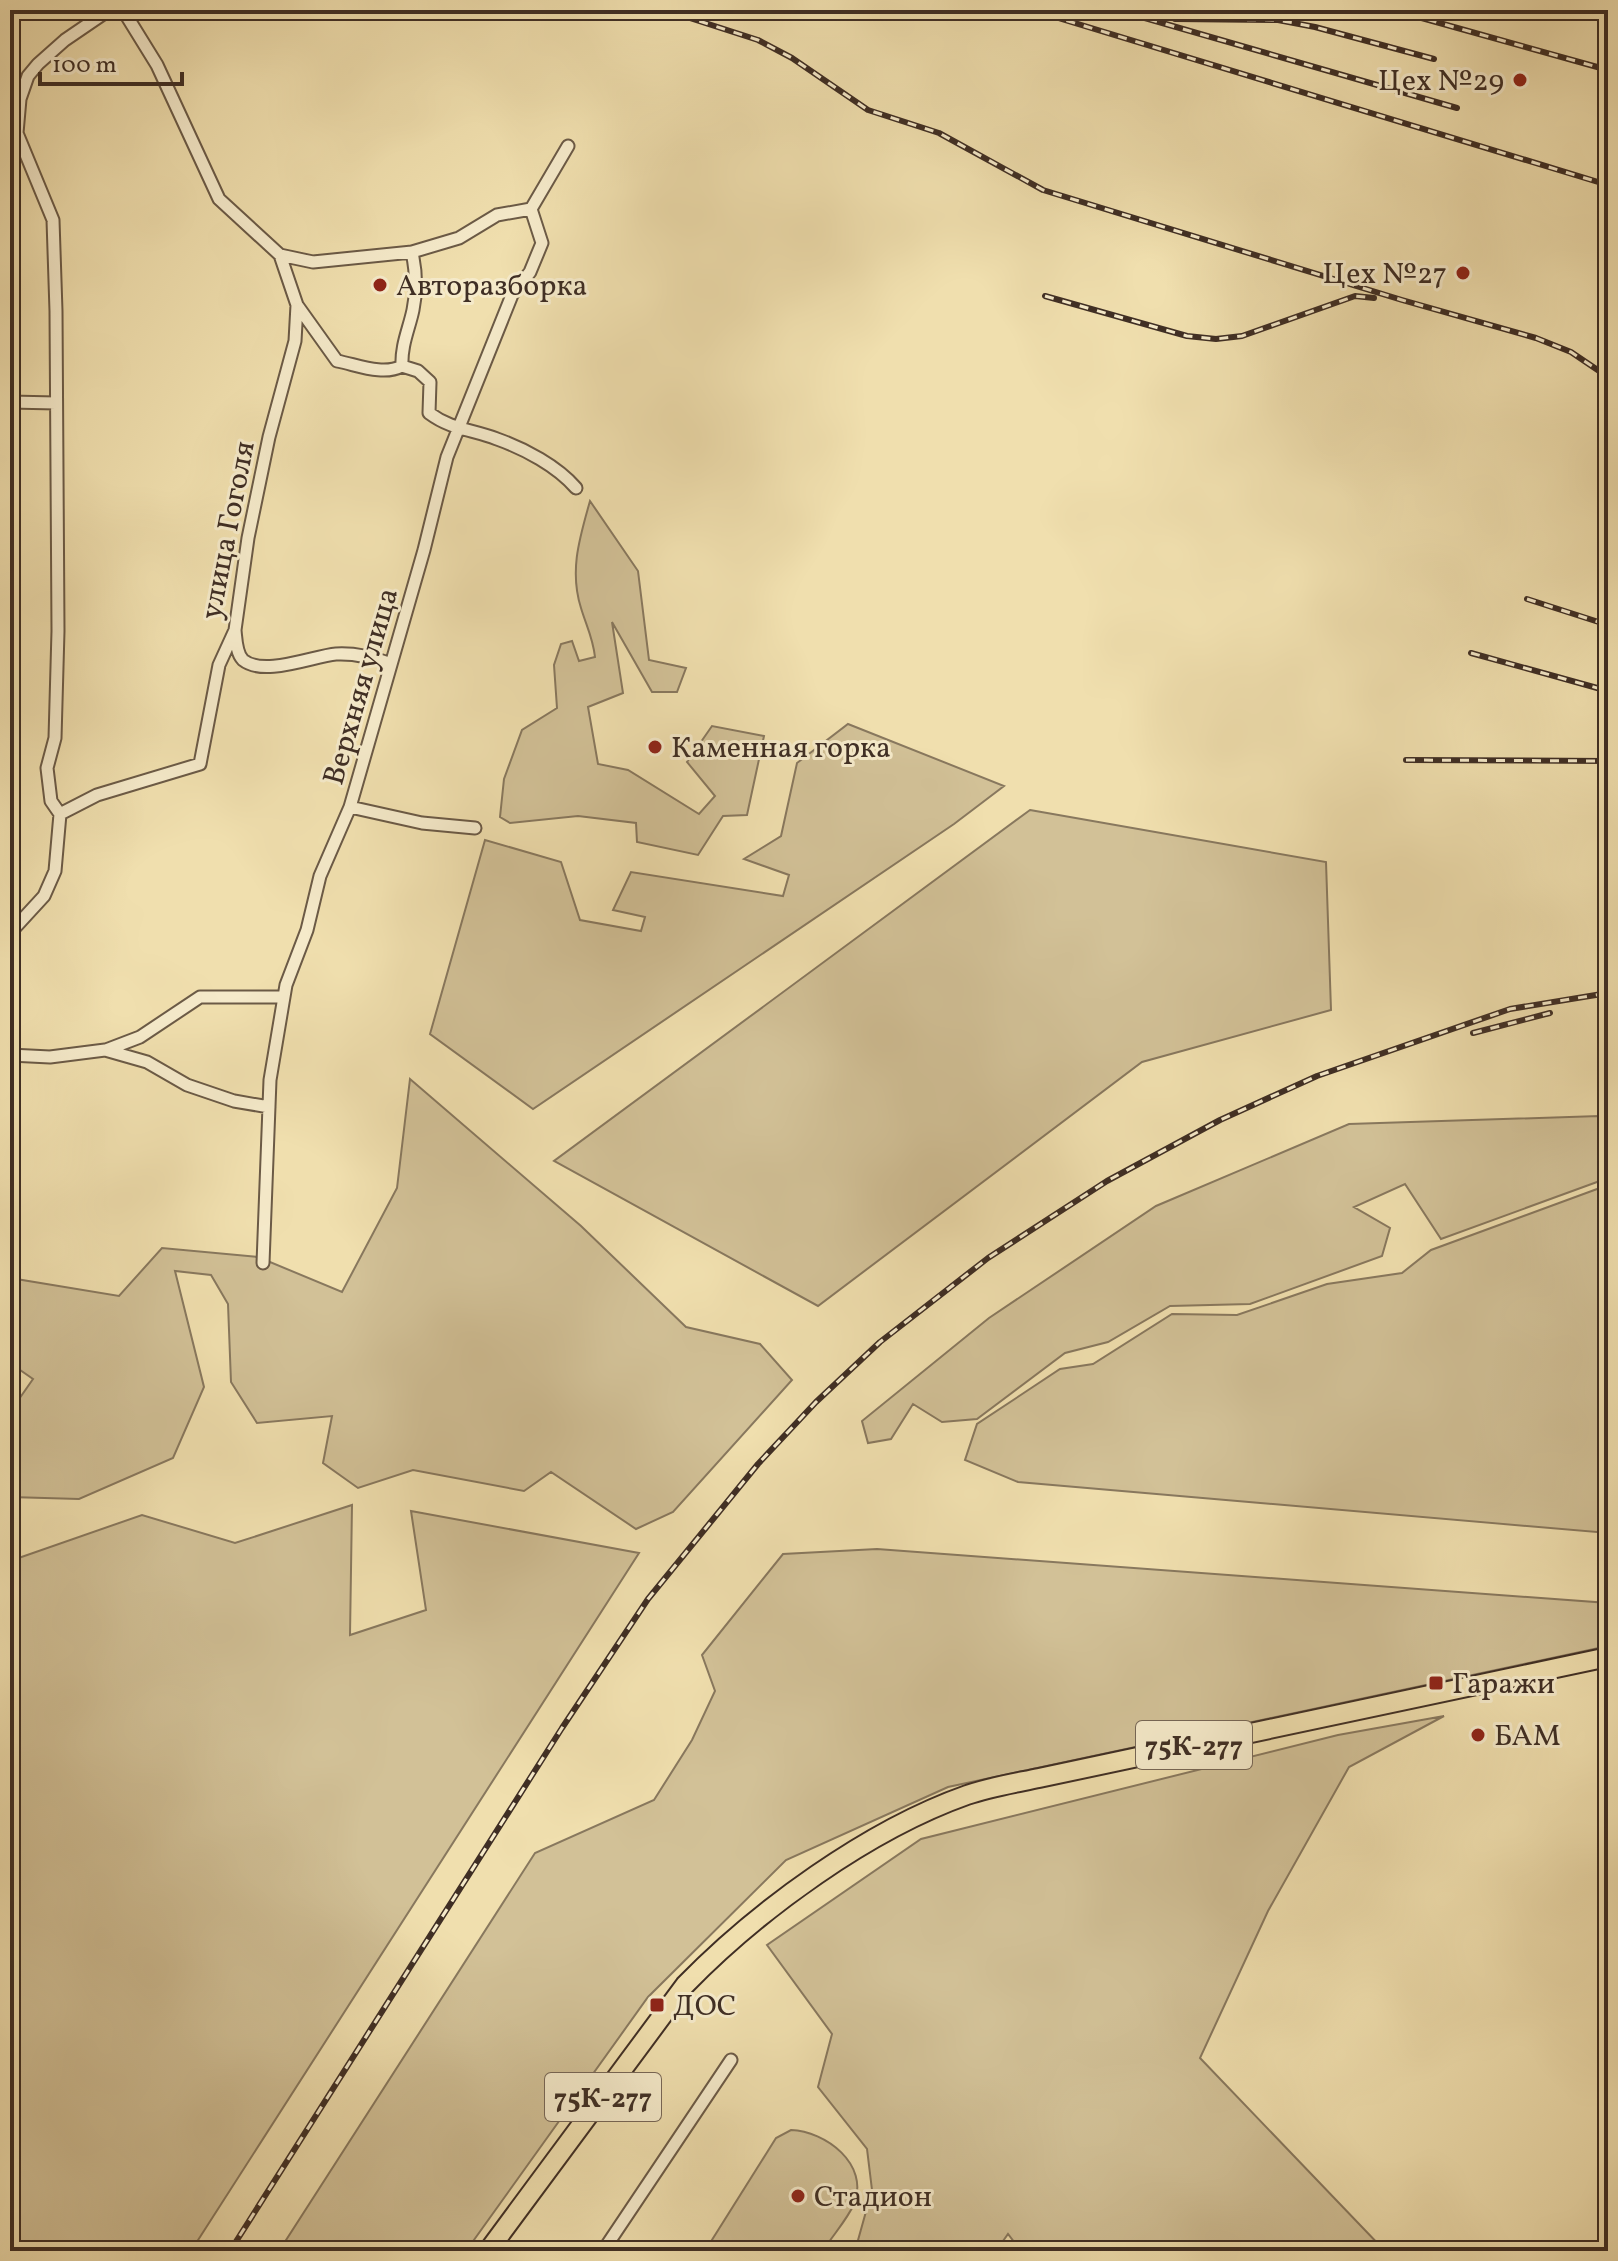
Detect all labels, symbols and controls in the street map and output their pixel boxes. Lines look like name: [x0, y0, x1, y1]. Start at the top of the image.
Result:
scale bar: [40, 36, 182, 86]
text: 100 m: [52, 49, 117, 83]
place label: Цех №29: [1378, 61, 1504, 103]
marker: Цех №29: [1511, 71, 1529, 89]
place label: Цех №27: [1323, 254, 1447, 296]
marker: Цех №27: [1454, 264, 1472, 282]
place label: Авторазборка: [396, 266, 587, 308]
marker: Авторазборка: [371, 276, 389, 294]
street label: улица Гоголя: [191, 438, 267, 623]
street label: Верхняя улица: [314, 583, 410, 790]
place label: Каменная горка: [671, 728, 891, 770]
marker: Каменная горка: [646, 738, 664, 756]
place label: Гаражи: [1452, 1664, 1555, 1706]
marker: Гаражи: [1427, 1674, 1445, 1692]
place label: БАМ: [1494, 1716, 1561, 1758]
road number: 75К-277: [1136, 1721, 1252, 1769]
marker: БАМ: [1469, 1726, 1487, 1744]
place label: ДОС: [673, 1986, 736, 2028]
marker: ДОС: [648, 1996, 666, 2014]
road number: 75К-277: [545, 2073, 661, 2121]
place label: Стадион: [814, 2177, 932, 2219]
marker: Стадион: [789, 2187, 807, 2205]

